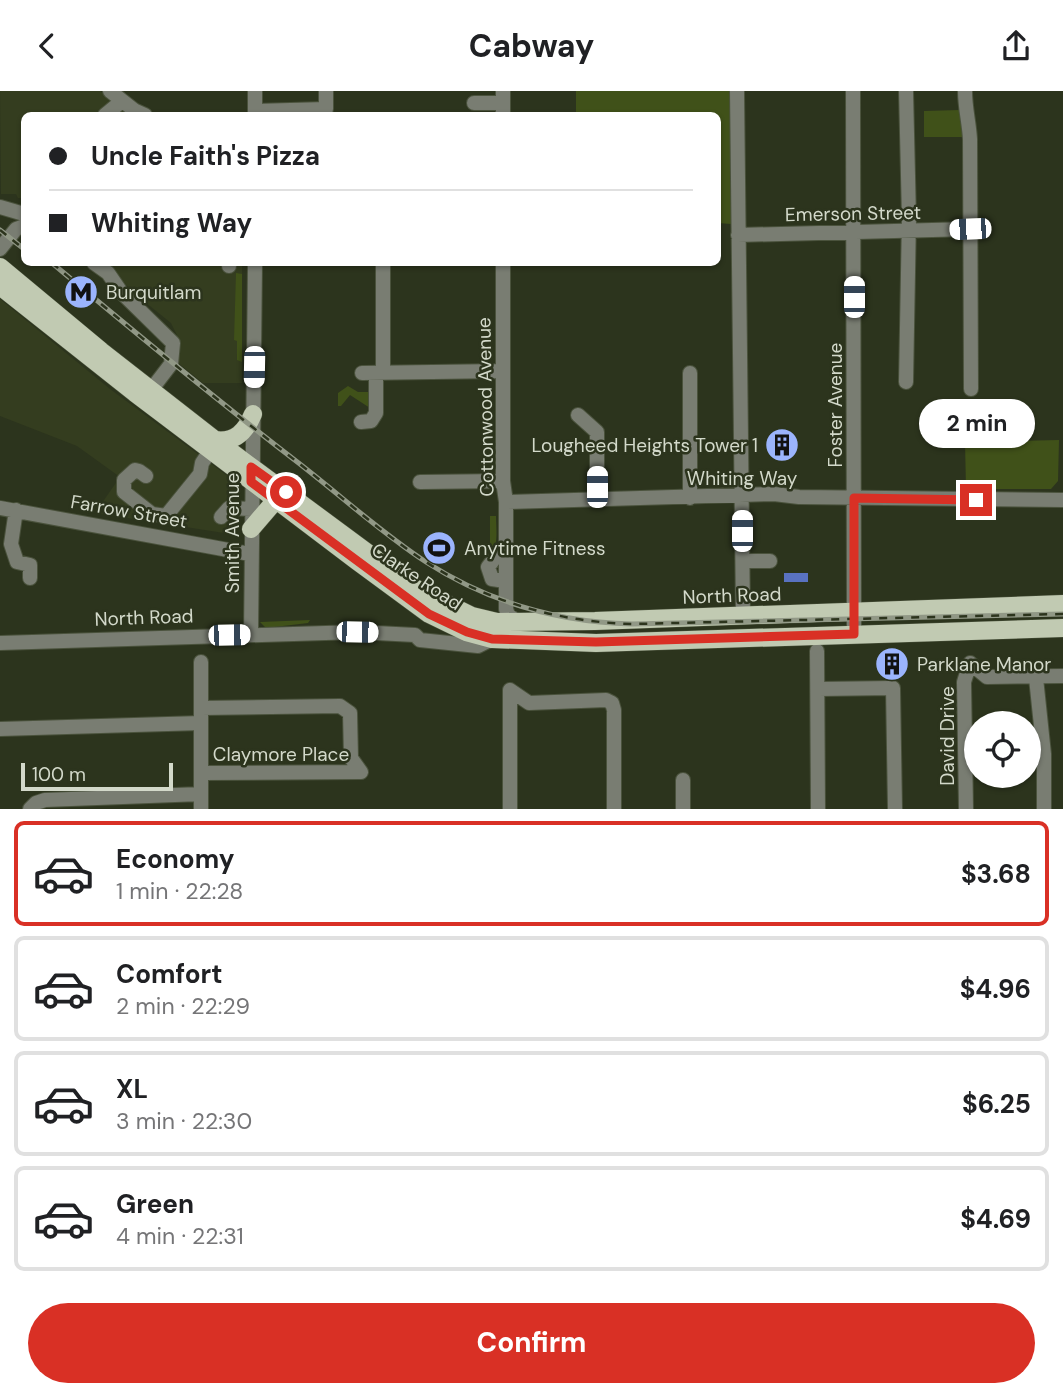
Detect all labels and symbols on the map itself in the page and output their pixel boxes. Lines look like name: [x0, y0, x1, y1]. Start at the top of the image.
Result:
street label: Emerson Street: [785, 200, 921, 227]
car: [949, 218, 992, 240]
metro station icon: Burquitlam: [62, 273, 100, 311]
car: [844, 276, 865, 318]
place label: Burquitlam: [106, 280, 201, 305]
street label: Cottonwood Avenue: [471, 317, 500, 497]
street label: Foster Avenue: [823, 343, 848, 467]
car: [244, 346, 265, 388]
callout: 2 min: [918, 399, 1034, 447]
building icon: Lougheed Heights Tower 1: [763, 426, 801, 464]
place label: Lougheed Heights Tower 1: [532, 433, 758, 458]
car: [587, 466, 608, 508]
street label: Whiting Way: [687, 466, 798, 491]
street label: Smith Avenue: [220, 473, 245, 593]
route start: [270, 476, 302, 508]
route end: [960, 484, 992, 516]
street label: Farrow Street: [69, 489, 189, 534]
car: [732, 510, 753, 552]
sports icon: Anytime Fitness: [420, 529, 458, 567]
place label: Anytime Fitness: [464, 536, 606, 561]
street label: Clarke Road: [367, 537, 467, 616]
street label: North Road: [682, 581, 782, 610]
street label: North Road: [94, 603, 194, 632]
car: [336, 621, 379, 643]
car: [208, 624, 251, 646]
building icon: Parklane Manor: [873, 645, 911, 683]
place label: Parklane Manor: [917, 652, 1051, 677]
street label: David Drive: [935, 686, 960, 786]
street label: Claymore Place: [213, 742, 349, 767]
scale bar: [21, 760, 173, 792]

